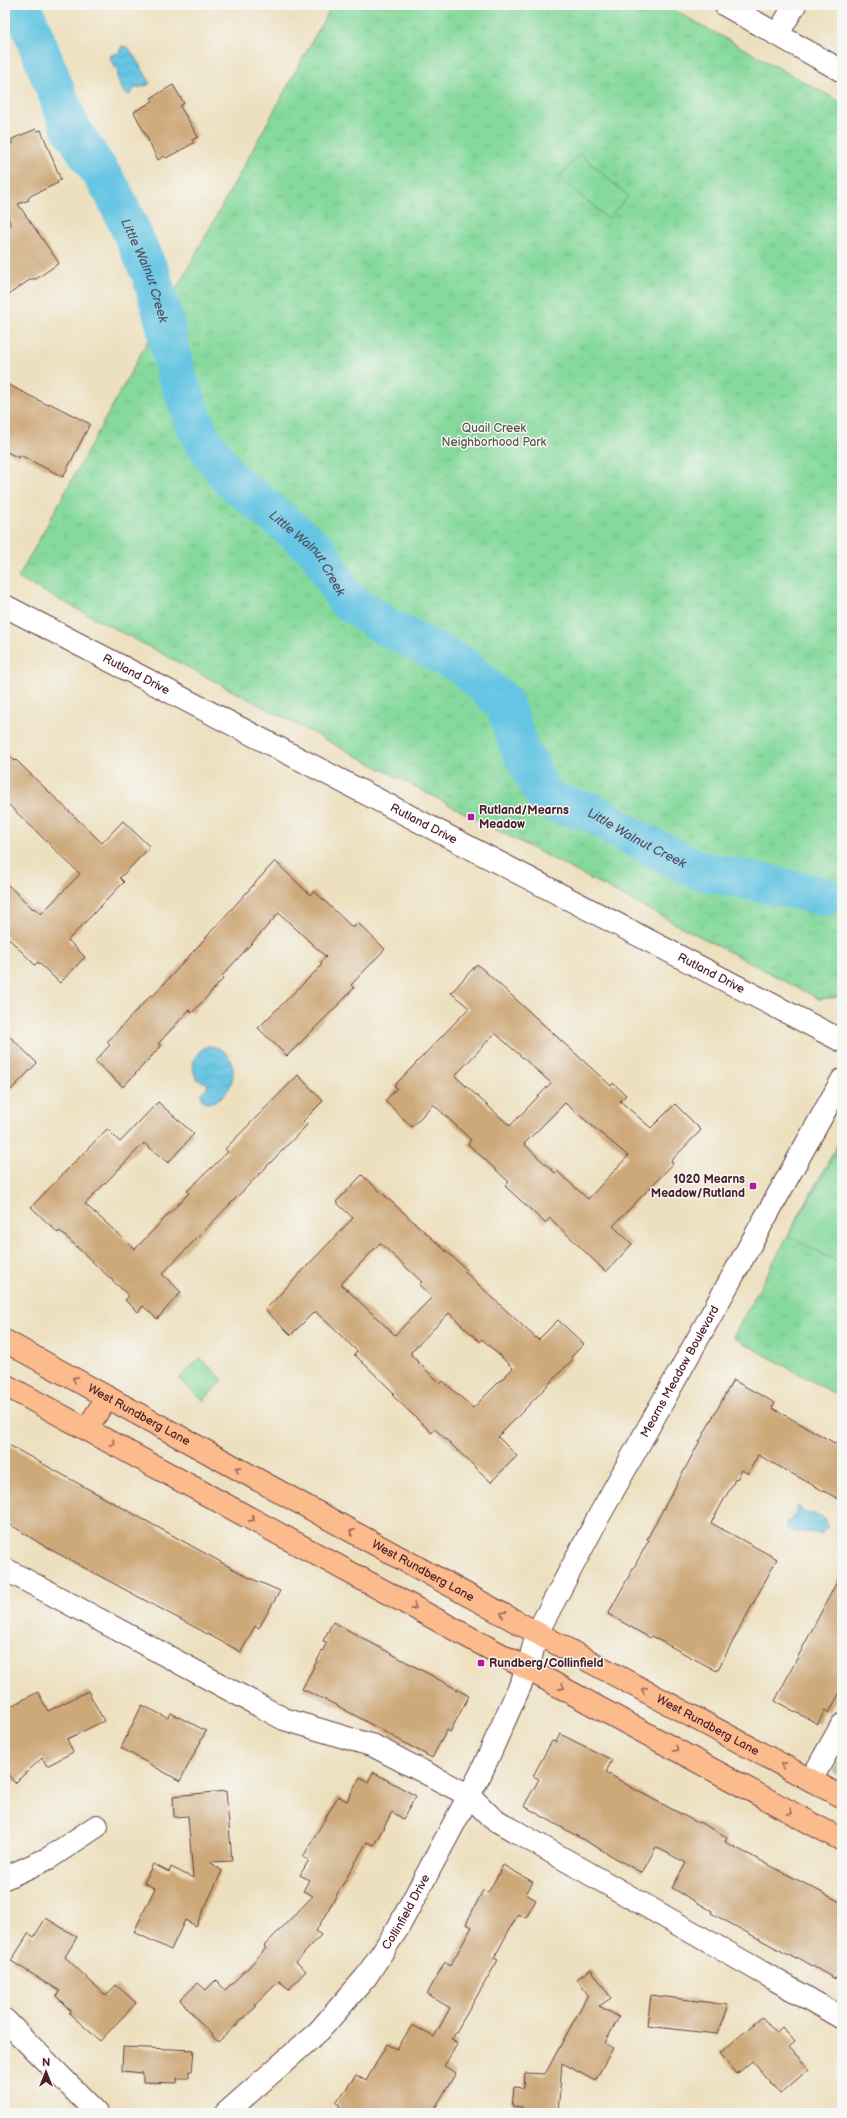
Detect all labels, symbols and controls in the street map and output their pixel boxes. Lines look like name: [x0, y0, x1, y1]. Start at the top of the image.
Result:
water label: Little Walnut Creek: [117, 216, 171, 325]
park label: Quail Creek Neighborhood Park: [442, 421, 547, 450]
water label: Little Walnut Creek: [266, 507, 349, 600]
street label: Rutland Drive: [100, 651, 172, 698]
street label: Rutland Drive: [388, 801, 460, 848]
place label: Rutland/Mearns Meadow: [479, 803, 569, 832]
water label: Little Walnut Creek: [586, 805, 689, 872]
marker: Rutland/Mearns Meadow: [466, 812, 476, 822]
street label: Rutland Drive: [675, 950, 747, 997]
place label: 1020 Mearns Meadow/Rutland: [651, 1172, 745, 1201]
marker: 1020 Mearns Meadow/Rutland: [748, 1181, 758, 1191]
street label: Mearns Meadow Boulevard: [637, 1303, 723, 1440]
one-way arrow: [72, 1377, 79, 1384]
street label: West Rundberg Lane: [85, 1381, 193, 1449]
one-way arrow: [109, 1439, 116, 1446]
one-way arrow: [235, 1466, 242, 1474]
one-way arrow: [248, 1514, 255, 1522]
one-way arrow: [349, 1529, 356, 1536]
street label: West Rundberg Lane: [369, 1537, 477, 1605]
one-way arrow: [410, 1602, 417, 1610]
one-way arrow: [499, 1612, 507, 1619]
place label: Rundberg/Collinfield: [489, 1656, 604, 1671]
marker: Rundberg/Collinfield: [476, 1658, 486, 1668]
one-way arrow: [558, 1682, 565, 1690]
one-way arrow: [641, 1688, 648, 1695]
street label: West Rundberg Lane: [654, 1692, 762, 1759]
one-way arrow: [672, 1745, 679, 1752]
one-way arrow: [780, 1762, 787, 1770]
one-way arrow: [786, 1807, 793, 1814]
street label: Collinfield Drive: [379, 1872, 433, 1953]
north arrow: [26, 2052, 66, 2092]
text: N: [42, 2056, 50, 2069]

